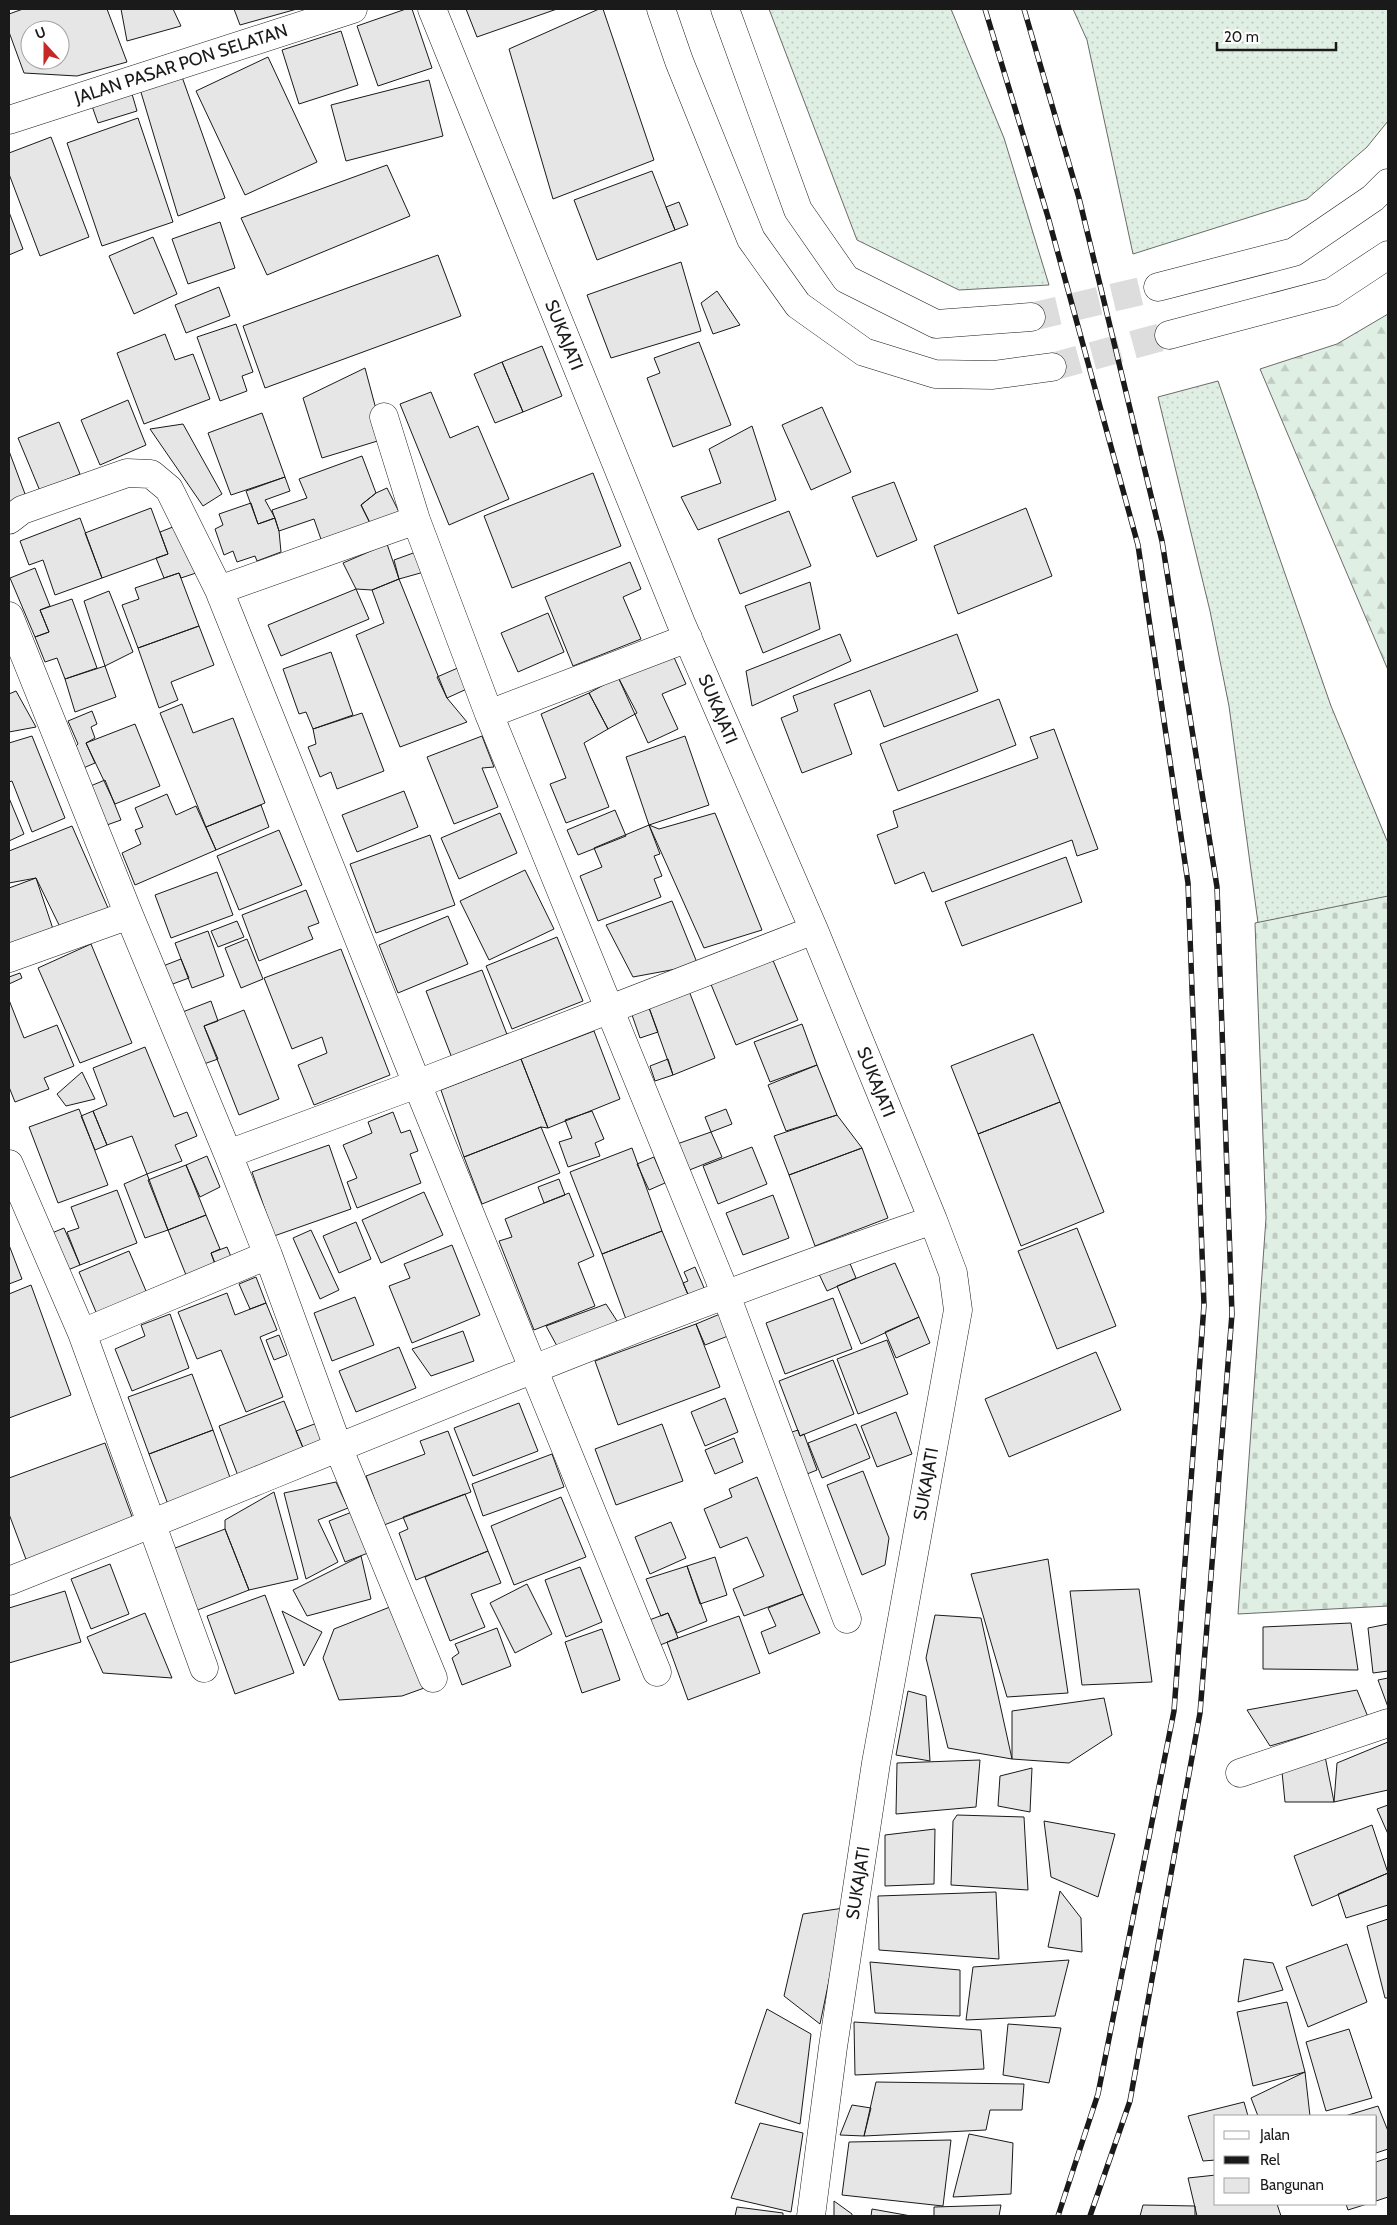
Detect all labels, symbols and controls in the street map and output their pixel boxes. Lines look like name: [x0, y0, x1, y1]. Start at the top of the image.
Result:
street label: JALAN PASAR PON SELATAN: [71, 19, 290, 109]
north arrow: [20, 20, 70, 70]
scale bar: [1217, 20, 1336, 52]
text: U: [32, 23, 48, 43]
text: 20 m: [1224, 28, 1259, 46]
street label: SUKAJATI: [540, 297, 588, 373]
street label: SUKAJATI: [693, 671, 743, 747]
street label: SUKAJATI: [852, 1044, 900, 1120]
street label: SUKAJATI: [909, 1446, 943, 1522]
street label: SUKAJATI: [841, 1845, 875, 1921]
legend: [1214, 2115, 1377, 2205]
text: Jalan: [1259, 2126, 1290, 2144]
text: Rel: [1260, 2151, 1280, 2169]
text: Bangunan: [1260, 2176, 1324, 2194]

